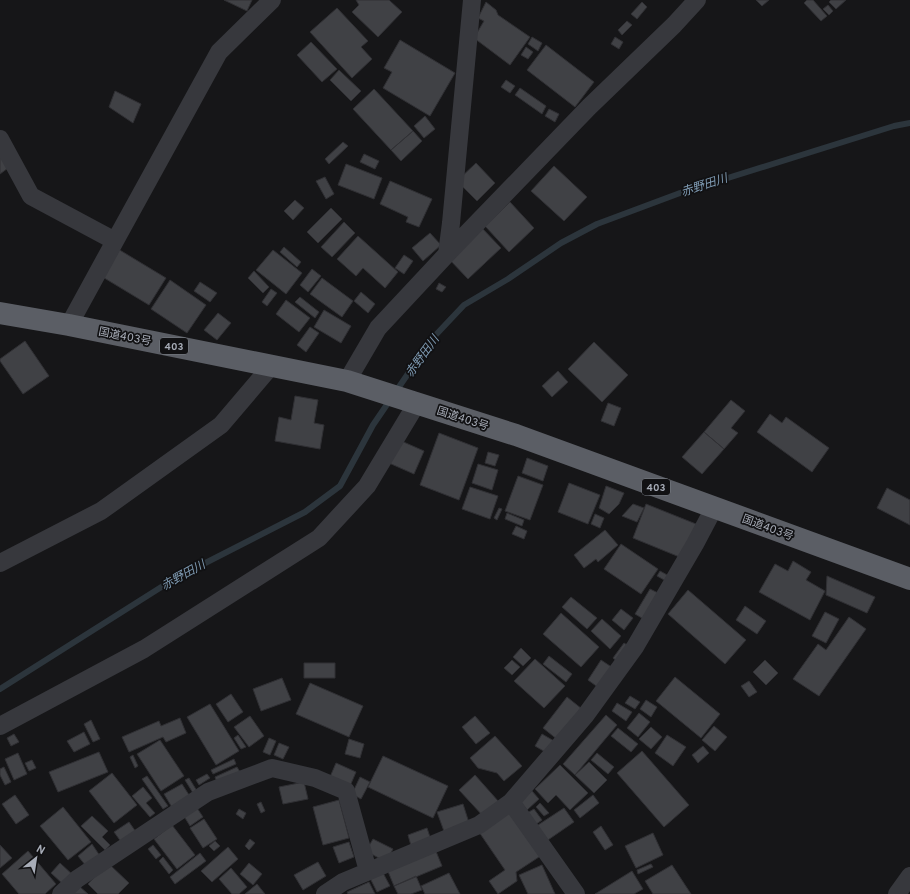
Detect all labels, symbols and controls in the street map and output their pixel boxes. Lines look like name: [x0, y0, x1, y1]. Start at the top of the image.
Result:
water label: 赤野田川: [679, 170, 732, 201]
street label: 国道403号: [97, 325, 152, 349]
water label: 赤野田川: [402, 331, 445, 381]
road number: 403: [160, 338, 188, 354]
street label: 国道403号: [435, 404, 490, 434]
road number: 403: [642, 479, 670, 495]
street label: 国道403号: [740, 512, 795, 544]
water label: 赤野田川: [159, 556, 210, 595]
north arrow: [16, 838, 56, 878]
text: N: [34, 842, 47, 858]

